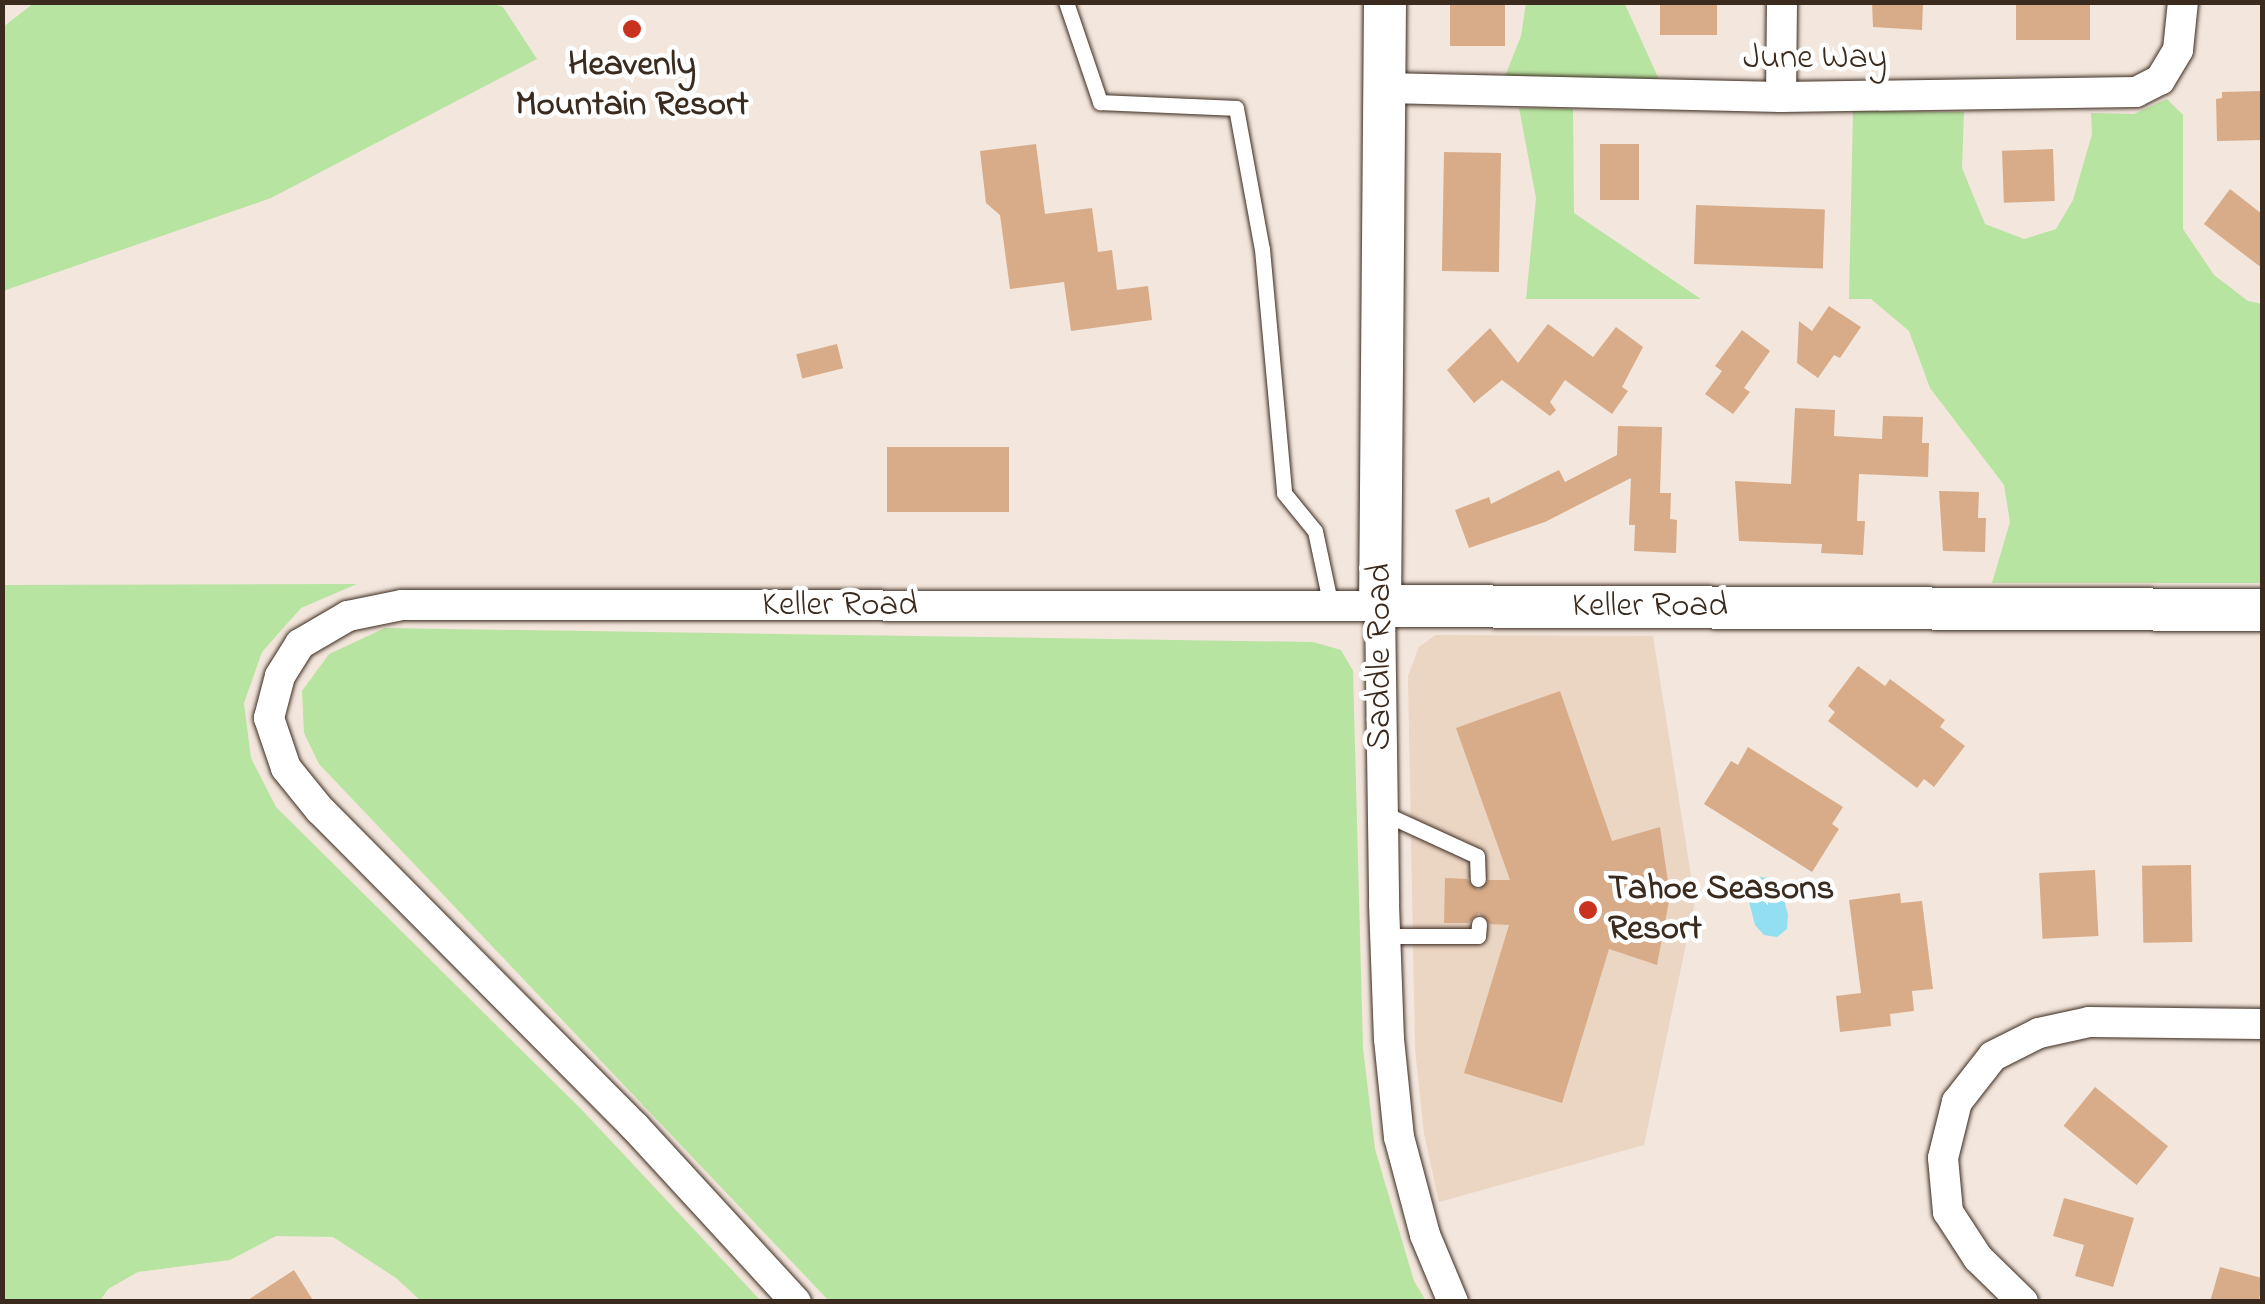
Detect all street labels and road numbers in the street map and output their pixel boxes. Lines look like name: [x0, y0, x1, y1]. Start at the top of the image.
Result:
street label: June Way: [1743, 38, 1887, 80]
street label: Saddle Road: [1360, 563, 1402, 751]
street label: Keller Road: [762, 585, 918, 627]
street label: Keller Road: [1572, 586, 1728, 628]

